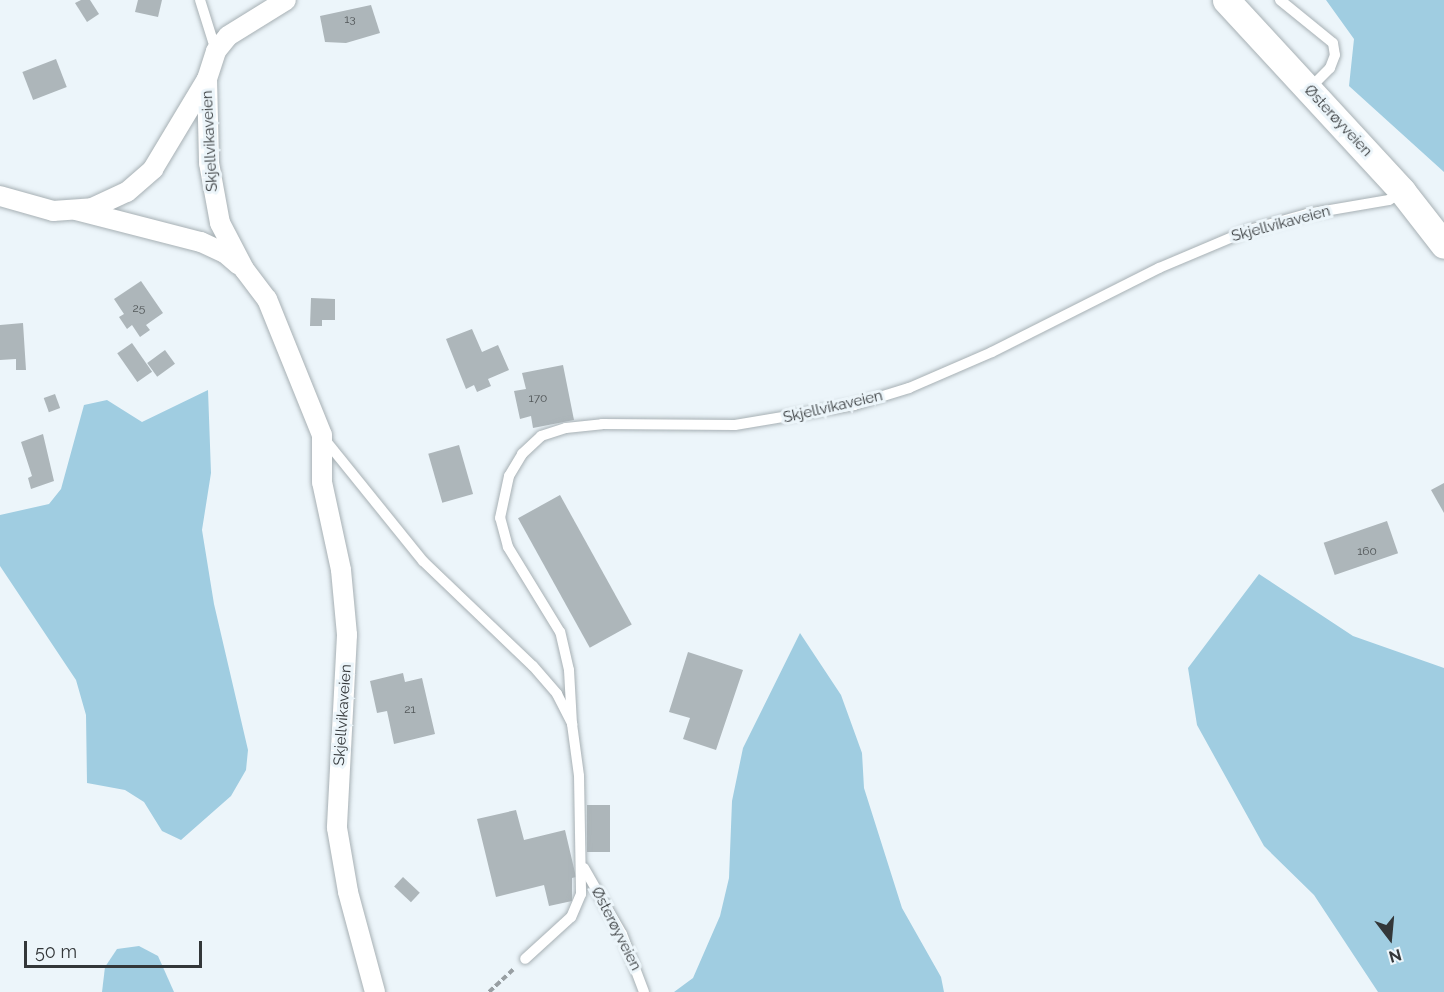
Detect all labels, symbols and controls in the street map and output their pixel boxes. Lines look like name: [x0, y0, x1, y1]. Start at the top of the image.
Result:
house number: 13: [344, 13, 356, 27]
street label: Østerøyveien: [1300, 81, 1376, 161]
street label: Skjellvikaveien: [198, 90, 222, 192]
street label: Skjellvikaveien: [1230, 202, 1332, 246]
house number: 25: [133, 302, 145, 316]
street label: Skjellvikaveien: [781, 387, 885, 427]
house number: 170: [529, 392, 547, 406]
house number: 160: [1357, 545, 1377, 559]
street label: Skjellvikaveien: [330, 664, 356, 766]
house number: 21: [404, 703, 416, 717]
street label: Østerøyveien: [587, 884, 645, 974]
north arrow: [1360, 908, 1420, 968]
scale bar: [27, 929, 206, 967]
text: 50 m: [35, 941, 77, 962]
text: N: [1387, 945, 1404, 967]

